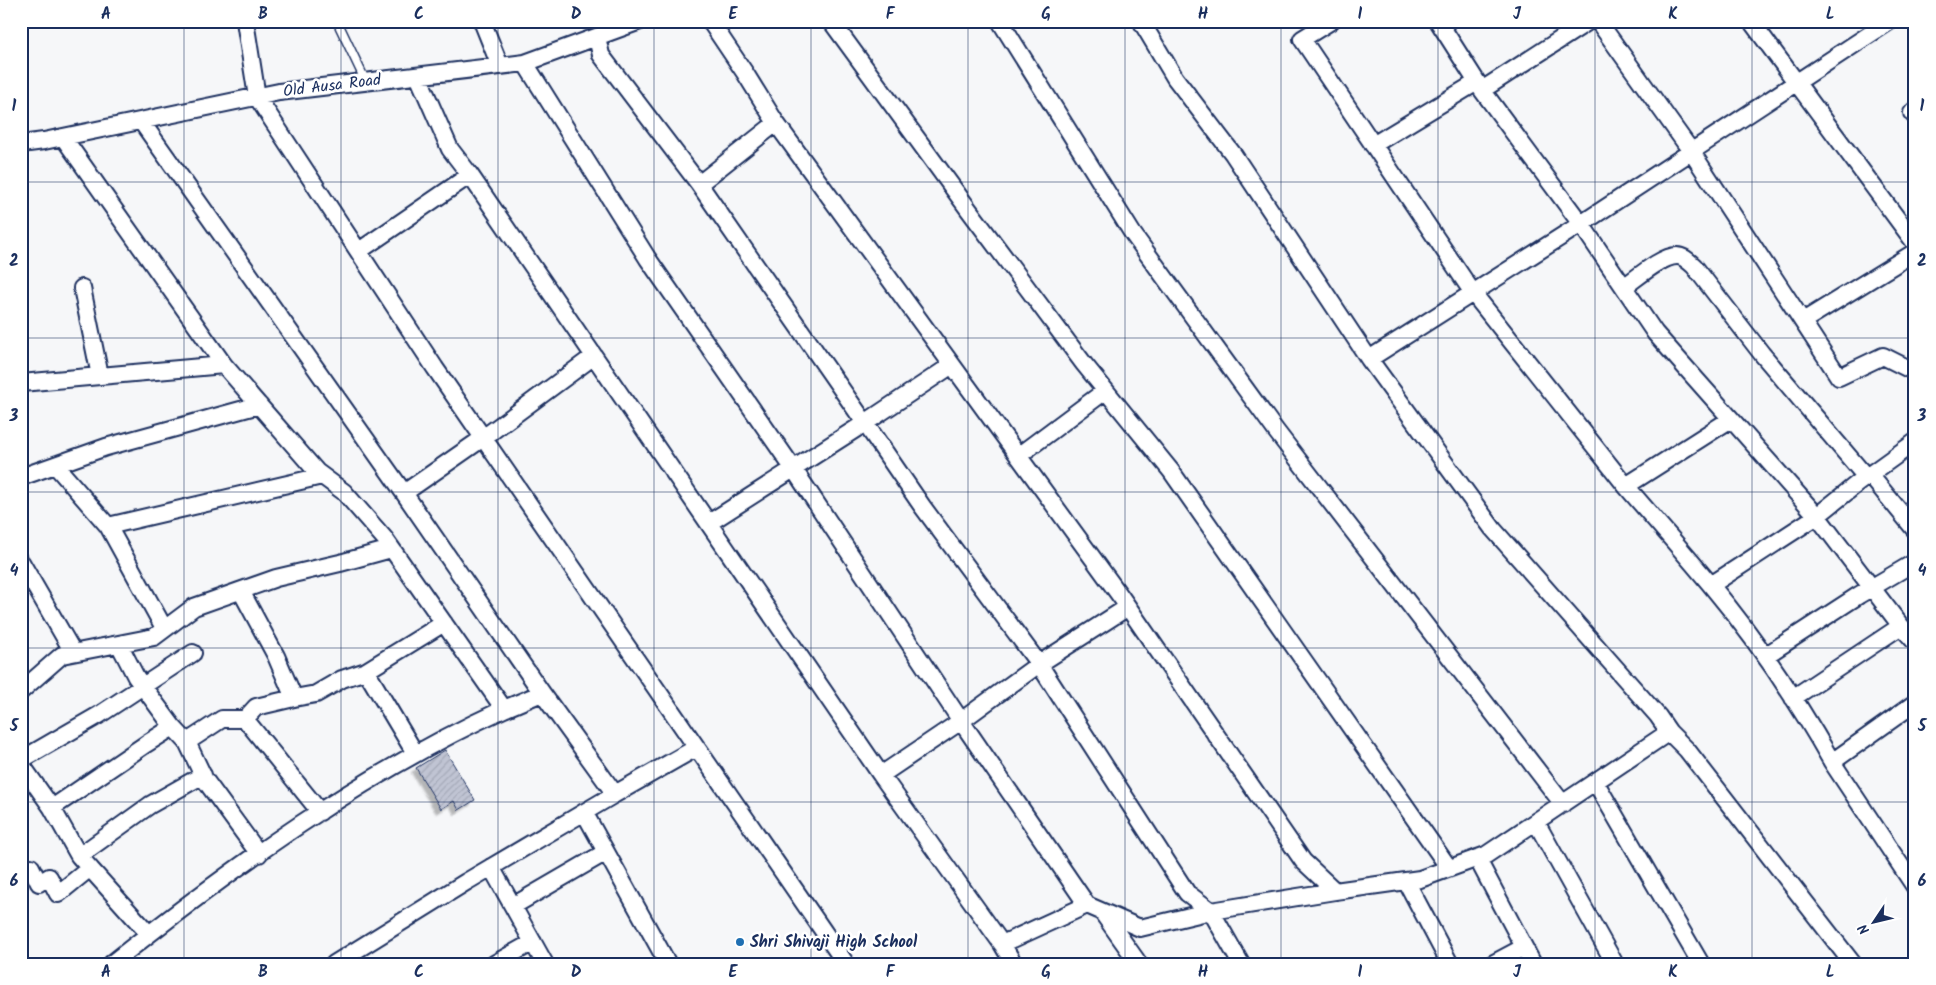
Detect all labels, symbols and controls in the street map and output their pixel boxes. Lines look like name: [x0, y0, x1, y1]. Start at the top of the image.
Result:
text: A: [101, 2, 111, 27]
text: B: [258, 2, 268, 27]
text: C: [414, 2, 424, 27]
text: D: [571, 2, 582, 27]
text: E: [729, 2, 739, 27]
text: F: [886, 2, 896, 27]
text: G: [1041, 2, 1051, 27]
text: H: [1198, 2, 1208, 27]
text: I: [1358, 2, 1363, 27]
text: J: [1513, 2, 1522, 27]
text: K: [1668, 2, 1678, 27]
text: L: [1826, 2, 1834, 27]
street label: Old Ausa Road: [282, 67, 383, 104]
text: 1: [12, 94, 17, 119]
text: 1: [1920, 94, 1925, 119]
text: 2: [9, 249, 19, 274]
text: 2: [1917, 249, 1927, 274]
text: 3: [9, 404, 19, 429]
text: 3: [1917, 404, 1927, 429]
text: 4: [10, 559, 19, 584]
text: 4: [1918, 559, 1927, 584]
text: 5: [9, 714, 20, 739]
text: 5: [1917, 714, 1928, 739]
text: 6: [10, 869, 19, 894]
text: 6: [1918, 869, 1927, 894]
north arrow: [1848, 898, 1898, 948]
text: N: [1853, 919, 1876, 939]
place label: Shri Shivaji High School: [750, 930, 918, 955]
marker: Shri Shivaji High School: [734, 936, 746, 948]
text: A: [101, 960, 111, 985]
text: B: [258, 960, 268, 985]
text: C: [414, 960, 424, 985]
text: D: [571, 960, 582, 985]
text: E: [729, 960, 739, 985]
text: F: [886, 960, 896, 985]
text: G: [1041, 960, 1051, 985]
text: H: [1198, 960, 1208, 985]
text: I: [1358, 960, 1363, 985]
text: J: [1513, 960, 1522, 985]
text: K: [1668, 960, 1678, 985]
text: L: [1826, 960, 1834, 985]

